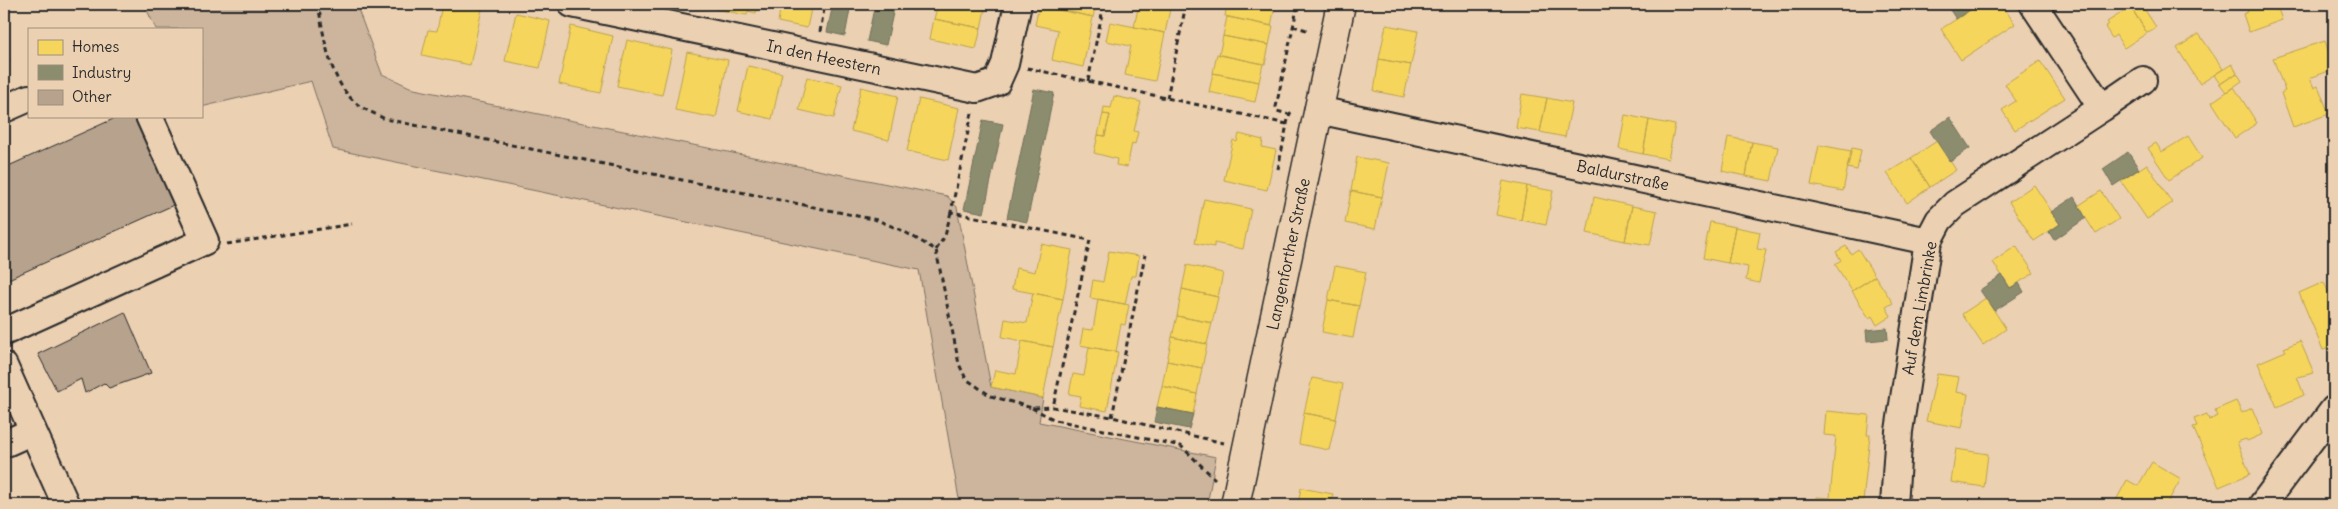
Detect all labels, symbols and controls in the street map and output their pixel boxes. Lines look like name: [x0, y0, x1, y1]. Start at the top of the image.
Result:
legend: [28, 28, 202, 118]
street label: In den Heestern: [765, 35, 883, 79]
text: Homes: [72, 37, 119, 56]
text: Industry: [72, 63, 131, 82]
text: Other: [72, 87, 112, 106]
street label: Baldurstraße: [1575, 155, 1671, 195]
street label: Langenforther Straße: [1262, 176, 1314, 332]
street label: Auf dem Limbrinke: [1897, 239, 1941, 377]

